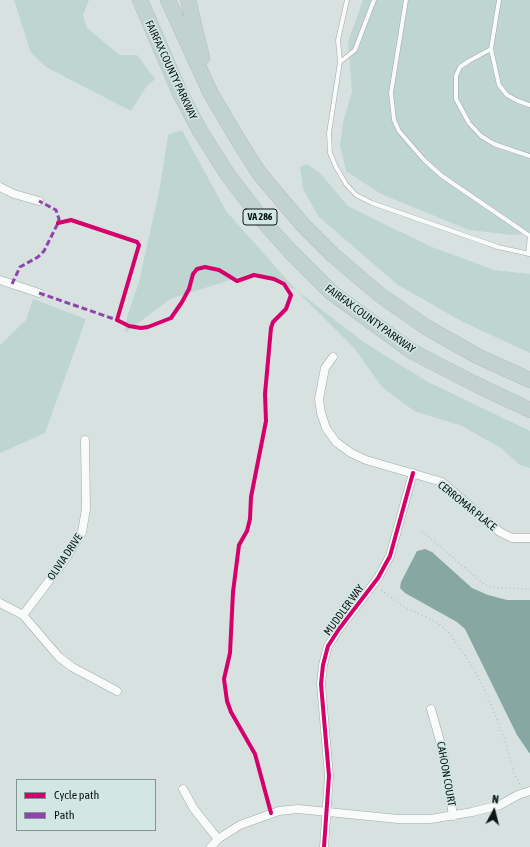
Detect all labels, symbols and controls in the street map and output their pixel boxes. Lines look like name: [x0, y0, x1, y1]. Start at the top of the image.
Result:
street label: FAIRFAX COUNTY PARKWAY: [142, 18, 200, 122]
road number: VA 286: [243, 209, 277, 225]
street label: FAIRFAX COUNTY PARKWAY: [322, 282, 418, 356]
street label: CERROMAR PLACE: [435, 478, 499, 534]
street label: OLIVIA DRIVE: [45, 531, 85, 583]
street label: MUDDLER WAY: [321, 582, 367, 638]
street label: CAHOON COURT: [434, 741, 458, 807]
legend: [16, 779, 156, 831]
text: Cycle path: [54, 788, 99, 802]
north arrow: [474, 791, 514, 831]
text: N: [492, 793, 499, 805]
text: Path: [54, 808, 75, 822]

